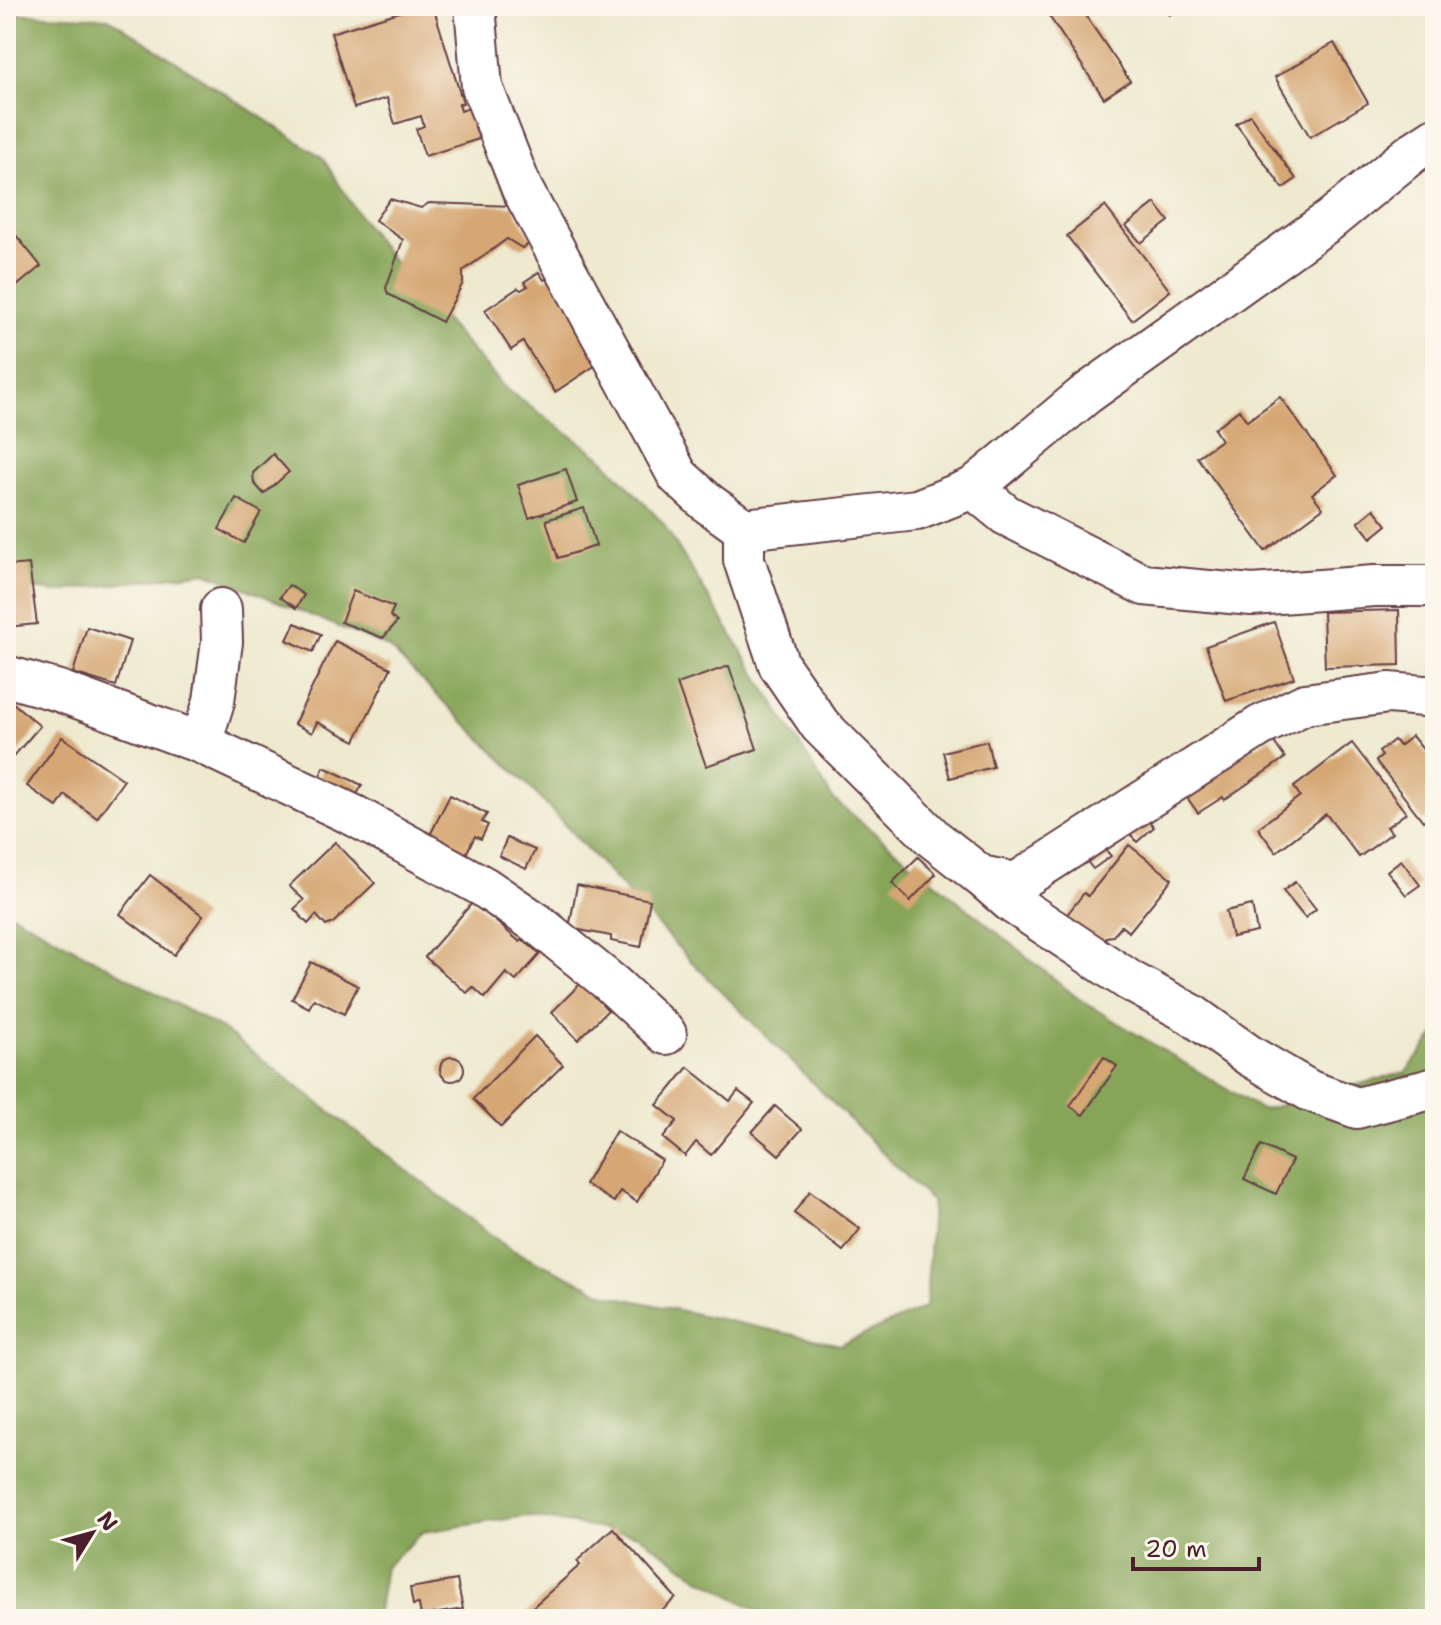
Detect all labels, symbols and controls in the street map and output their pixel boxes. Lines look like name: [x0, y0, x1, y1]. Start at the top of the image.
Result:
north arrow: [52, 1493, 132, 1573]
text: N: [91, 1506, 124, 1537]
scale bar: [1133, 1521, 1259, 1571]
text: 20 m: [1145, 1533, 1207, 1565]

